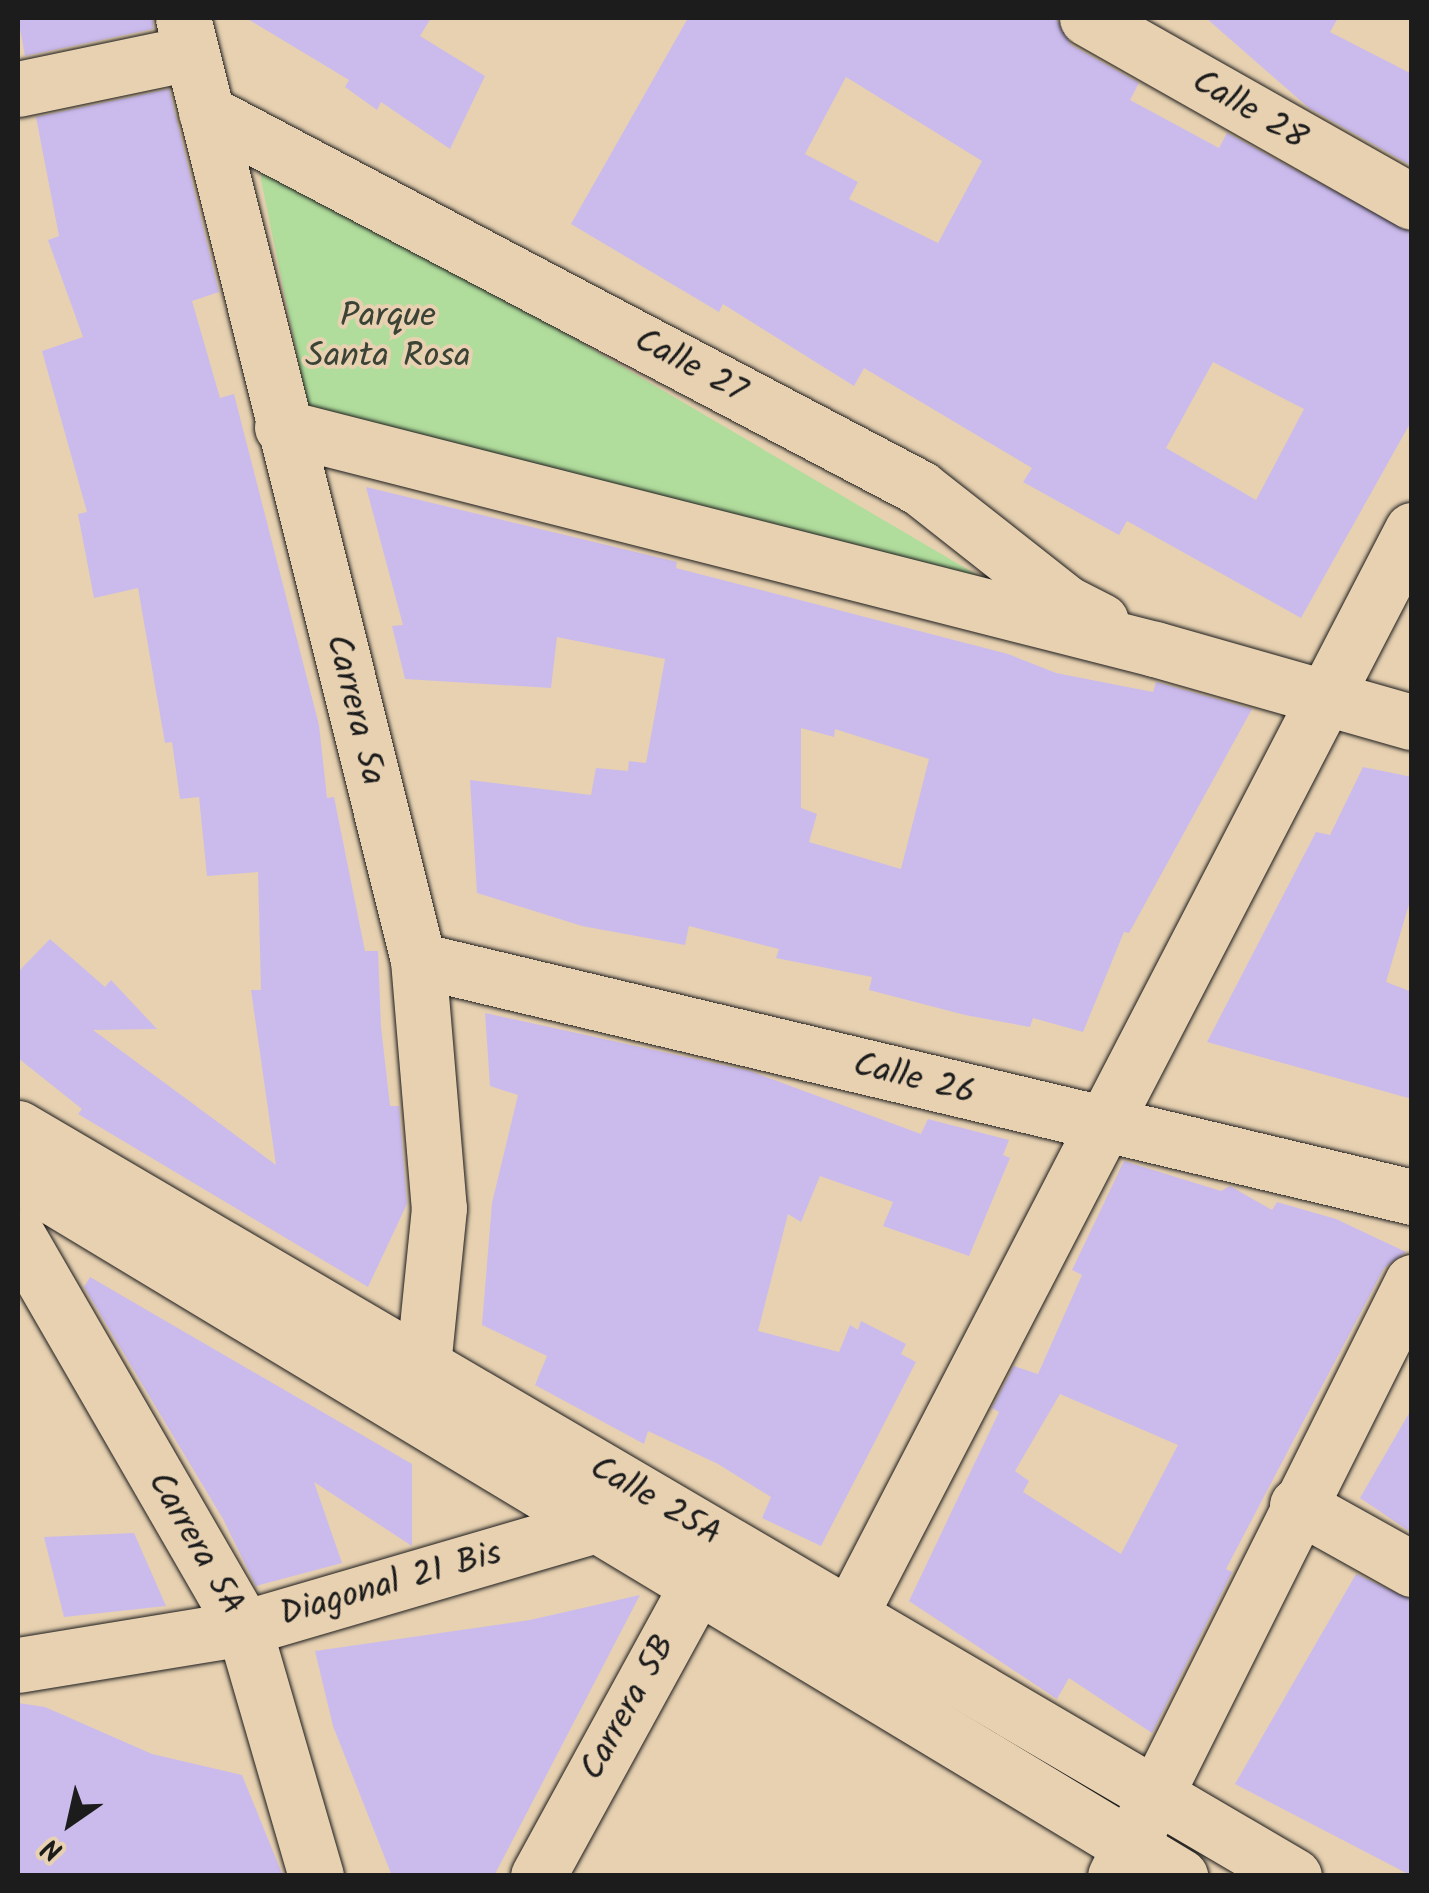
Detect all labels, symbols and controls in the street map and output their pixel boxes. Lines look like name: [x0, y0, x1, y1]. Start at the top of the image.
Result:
street label: Calle 28: [1184, 61, 1314, 161]
park label: Parque Santa Rosa: [305, 296, 471, 378]
street label: Calle 27: [627, 320, 753, 414]
street label: Carrera 5a: [315, 630, 393, 790]
street label: Calle 26: [849, 1045, 979, 1115]
street label: Calle 25A: [582, 1448, 728, 1556]
street label: Carrera 5A: [137, 1465, 253, 1623]
street label: Diagonal 21 Bis: [275, 1533, 507, 1637]
street label: Carrera 5B: [572, 1628, 686, 1788]
north arrow: [20, 1773, 120, 1873]
text: N: [33, 1825, 73, 1872]

